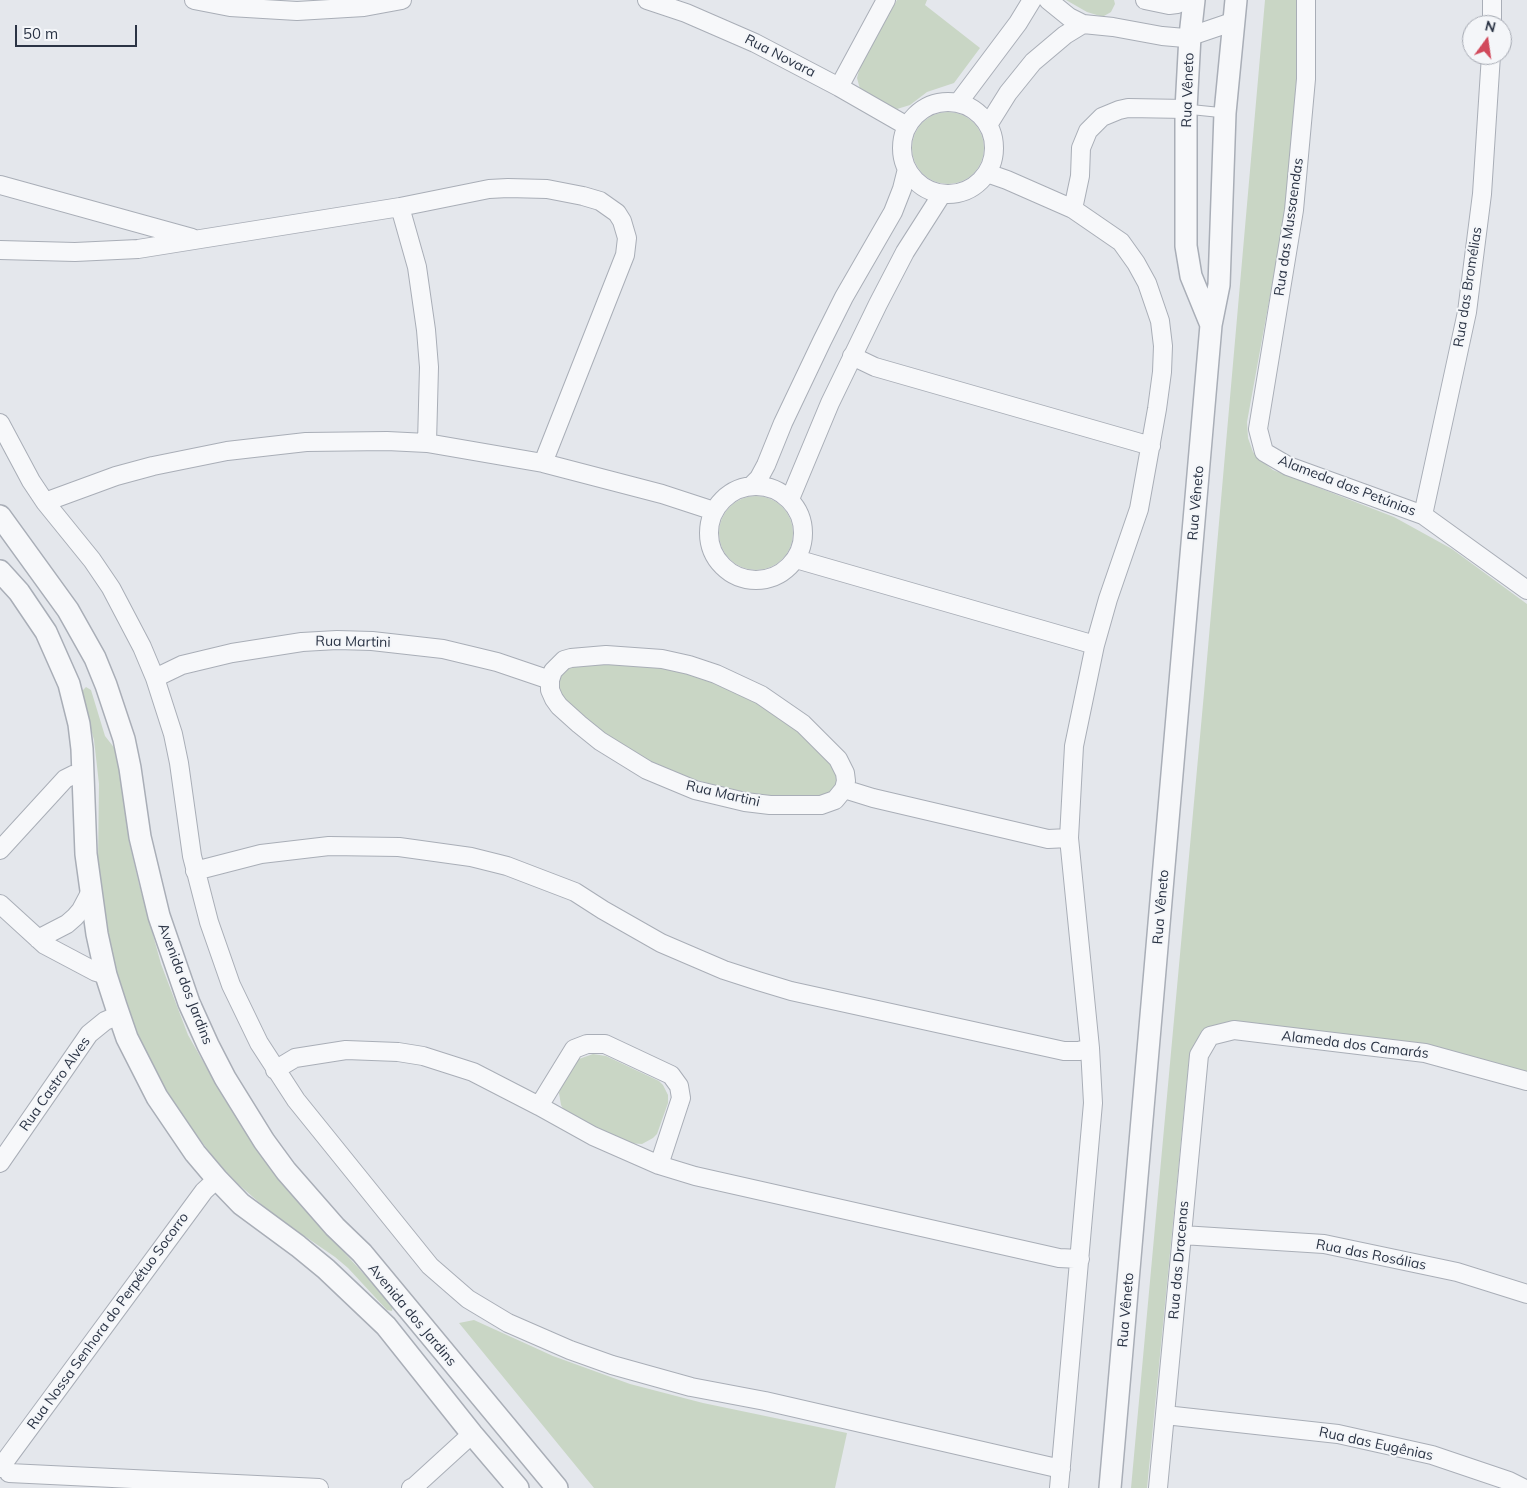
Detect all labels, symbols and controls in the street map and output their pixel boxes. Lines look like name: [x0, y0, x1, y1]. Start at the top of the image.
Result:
scale bar: [18, 15, 140, 47]
north arrow: [1462, 15, 1512, 65]
text: N: [1483, 16, 1498, 36]
text: 50 m: [23, 24, 58, 43]
street label: Rua Novara: [742, 31, 818, 81]
street label: Rua Vêneto: [1178, 52, 1198, 128]
street label: Rua das Mussaendas: [1271, 157, 1307, 297]
street label: Rua das Bromélias: [1450, 226, 1486, 348]
street label: Alameda das Petúnias: [1276, 452, 1418, 520]
street label: Rua Vêneto: [1184, 465, 1208, 541]
street label: Rua Martini: [315, 633, 391, 651]
street label: Rua Martini: [684, 777, 762, 811]
street label: Rua Vêneto: [1149, 869, 1173, 945]
street label: Avenida dos Jardins: [154, 921, 216, 1047]
street label: Alameda dos Camarás: [1280, 1028, 1430, 1062]
street label: Rua Castro Alves: [16, 1034, 94, 1134]
street label: Rua das Dracenas: [1165, 1200, 1193, 1320]
street label: Rua Nossa Senhora do Perpétuo Socorro: [24, 1209, 192, 1433]
street label: Rua das Rosálias: [1314, 1236, 1428, 1274]
street label: Avenida dos Jardins: [364, 1260, 460, 1370]
street label: Rua Vêneto: [1114, 1272, 1138, 1348]
street label: Rua das Eugênias: [1317, 1424, 1435, 1464]

